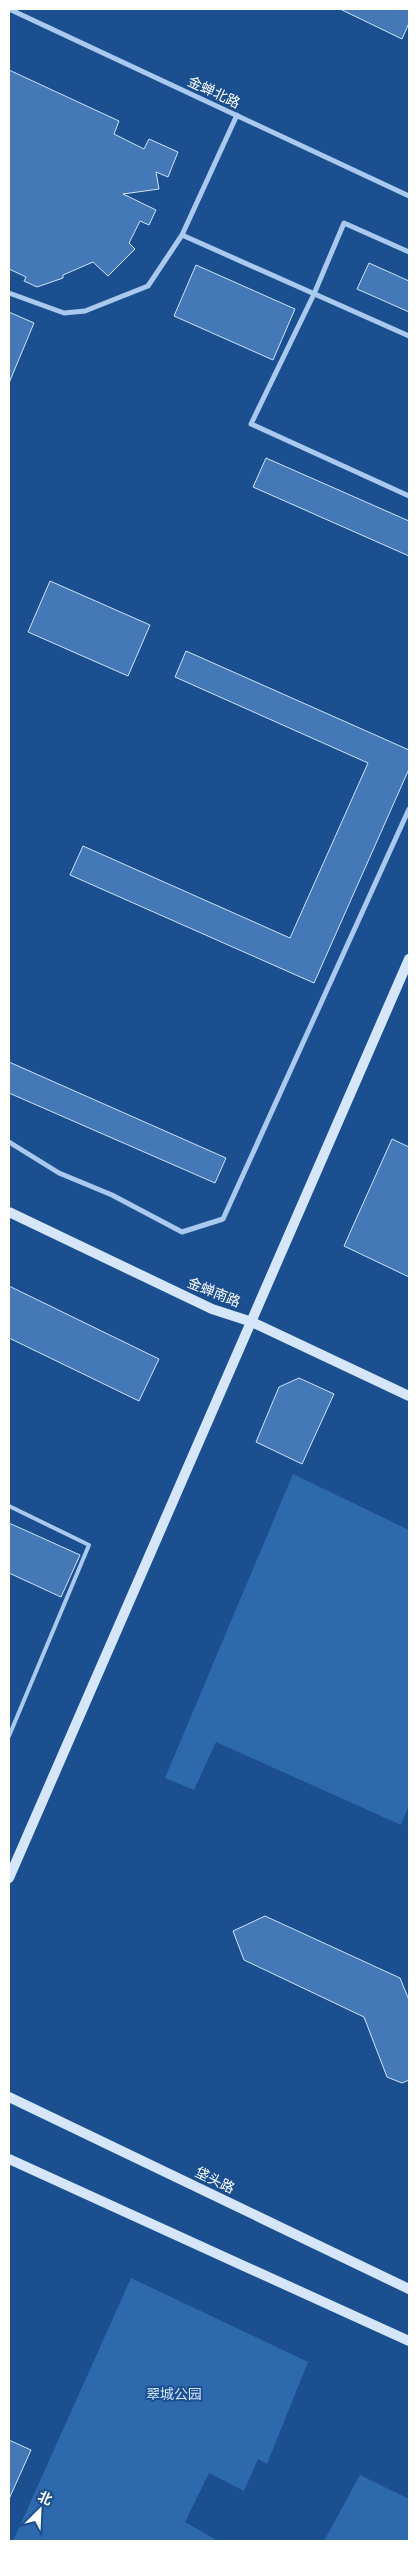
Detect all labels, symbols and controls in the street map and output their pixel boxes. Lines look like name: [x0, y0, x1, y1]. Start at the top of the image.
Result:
street label: 金蝉北路: [185, 73, 243, 111]
street label: 金蝉南路: [185, 1274, 243, 1310]
street label: 垡头路: [193, 2164, 237, 2196]
park label: 翠城公园: [146, 2386, 202, 2402]
north arrow: [15, 2485, 65, 2535]
text: 北: [36, 2488, 55, 2508]

